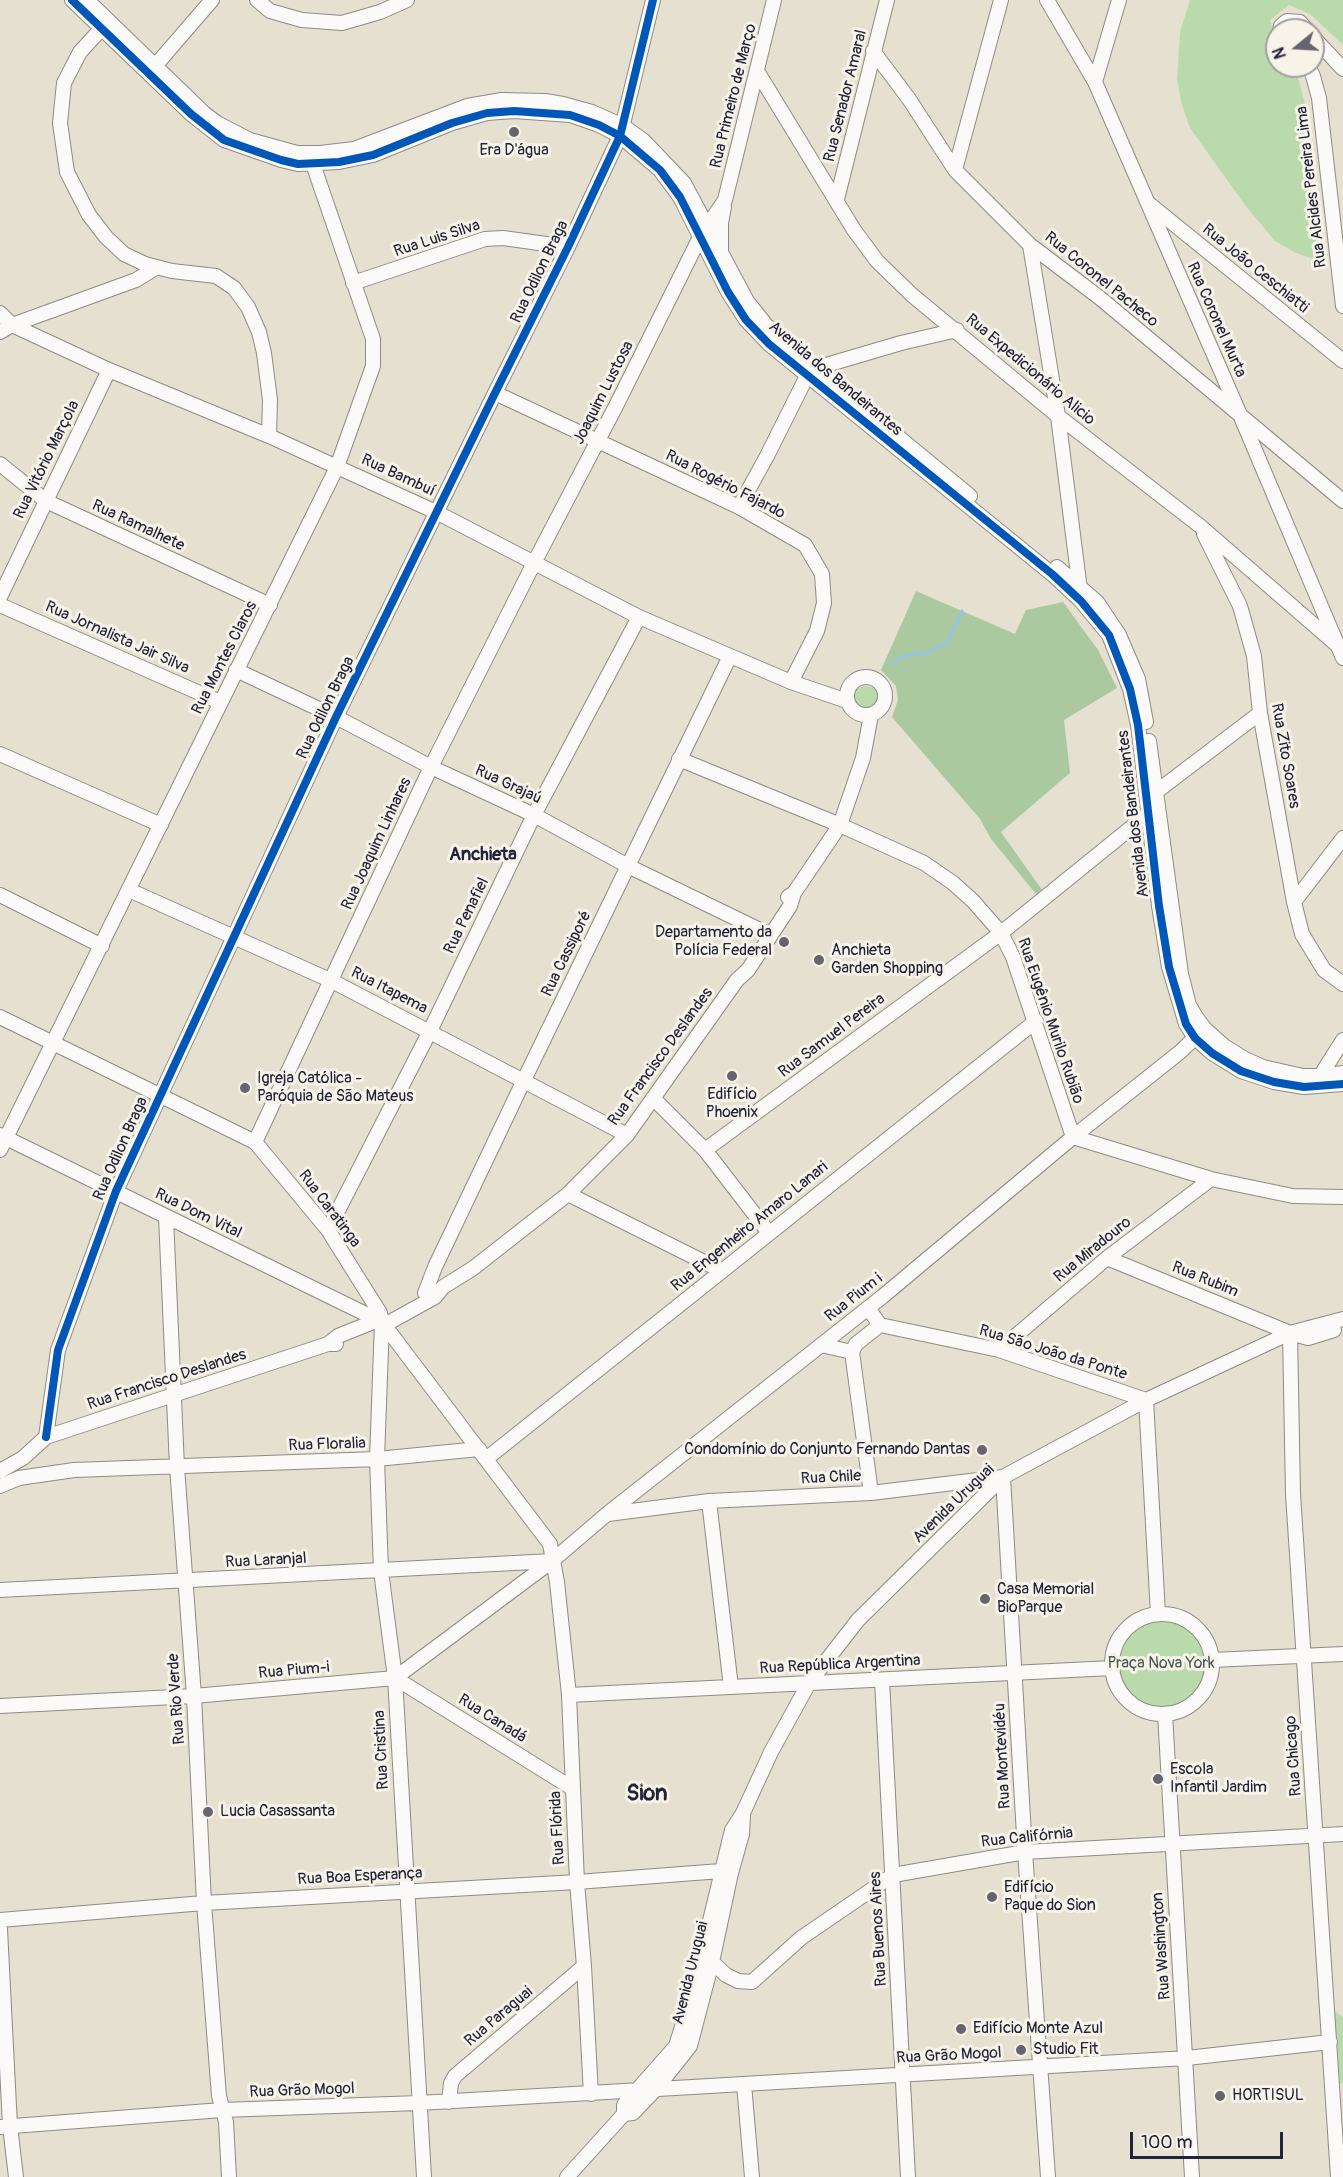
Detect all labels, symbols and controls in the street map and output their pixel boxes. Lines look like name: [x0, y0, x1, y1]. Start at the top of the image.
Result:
north arrow: [1265, 18, 1325, 78]
street label: Rua Primeiro de Março: [707, 22, 761, 170]
street label: Rua Senador Amaral: [820, 28, 872, 164]
text: N: [1269, 45, 1291, 61]
street label: Rua Alcides Pereira Lima: [1293, 105, 1331, 269]
marker: Era D'água: [507, 125, 521, 139]
place label: Era D'água: [479, 141, 549, 161]
street label: Rua Luis Silva: [392, 216, 482, 262]
street label: Rua Odilon Braga: [507, 218, 573, 326]
street label: Rua João Ceschiatti: [1198, 220, 1312, 318]
street label: Rua Coronel Pacheco: [1040, 228, 1162, 332]
street label: Rua Coronel Murta: [1182, 259, 1250, 381]
street label: Rua Expedicionário Alicio: [961, 310, 1099, 430]
street label: Avenida dos Bandeirantes: [764, 318, 906, 440]
street label: Joaquim Lustosa: [570, 338, 638, 448]
street label: Rua Vitório Marçola: [10, 398, 84, 522]
street label: Rua Rogério Fajardo: [662, 446, 788, 524]
street label: Rua Bambuí: [358, 451, 438, 501]
street label: Rua Ramalhete: [89, 496, 187, 556]
street label: Rua Jornalista Jair Silva: [42, 598, 192, 678]
street label: Rua Montes Claros: [188, 598, 262, 718]
street label: Rua Odilon Braga: [293, 654, 359, 762]
street label: Rua Zito Soares: [1266, 702, 1304, 810]
street label: Avenida dos Bandeirantes: [1114, 729, 1154, 899]
street label: Rua Grajaú: [472, 761, 544, 809]
street label: Rua Joaquim Linhares: [338, 775, 416, 913]
district label: Anchieta: [449, 844, 517, 866]
street label: Rua Penafiel: [440, 875, 494, 957]
street label: Rua Cassiporé: [538, 908, 596, 1000]
place label: Departamento da Polícia Federal: [655, 923, 772, 961]
marker: Departamento da Polícia Federal: [777, 935, 791, 949]
street label: Rua Eugênio Murilo Rubião: [1013, 936, 1087, 1106]
place label: Anchieta Garden Shopping: [831, 941, 943, 979]
marker: Anchieta Garden Shopping: [812, 953, 826, 967]
street label: Rua Itapema: [347, 963, 431, 1019]
street label: Rua Francisco Deslandes: [604, 984, 718, 1130]
street label: Rua Samuel Pereira: [775, 990, 889, 1082]
place label: Igreja Católica - Paróquia de São Mateus: [257, 1069, 413, 1107]
marker: Edifício Phoenix: [725, 1069, 739, 1083]
marker: Igreja Católica - Paróquia de São Mateus: [238, 1081, 252, 1095]
place label: Edifício Phoenix: [706, 1085, 758, 1123]
street label: Rua Odilon Braga: [90, 1094, 152, 1204]
street label: Rua Engenheiro Amaro Lanari: [668, 1158, 832, 1296]
street label: Rua Caratinga: [294, 1167, 364, 1251]
street label: Rua Dom Vital: [151, 1185, 245, 1243]
street label: Rua Miradouro: [1050, 1213, 1136, 1287]
street label: Rua Rubim: [1169, 1258, 1241, 1302]
street label: Rua Pium i: [821, 1270, 887, 1326]
street label: Rua São João da Ponte: [977, 1321, 1129, 1385]
street label: Rua Francisco Deslandes: [85, 1345, 249, 1415]
street label: Rua Floralia: [288, 1434, 366, 1456]
place label: Condomínio do Conjunto Fernando Dantas: [684, 1440, 970, 1460]
marker: Condomínio do Conjunto Fernando Dantas: [975, 1443, 989, 1457]
street label: Avenida Uruguai: [909, 1460, 999, 1548]
street label: Rua Chile: [800, 1467, 862, 1489]
street label: Rua Laranjal: [225, 1549, 307, 1573]
place label: Casa Memorial BioParque: [997, 1580, 1094, 1618]
marker: Casa Memorial BioParque: [978, 1592, 992, 1606]
street label: Rua República Argentina: [759, 1651, 921, 1679]
street label: Rua Rio Verde: [164, 1653, 190, 1745]
park label: Praça Nova York: [1107, 1654, 1215, 1674]
street label: Rua Pium-i: [258, 1658, 330, 1684]
street label: Rua Canadá: [454, 1690, 530, 1748]
street label: Rua Montevidéu: [991, 1703, 1015, 1809]
street label: Rua Cristina: [370, 1710, 394, 1790]
street label: Rua Chicago: [1282, 1715, 1306, 1797]
place label: Escola Infantil Jardim: [1170, 1760, 1267, 1798]
marker: Escola Infantil Jardim: [1151, 1772, 1165, 1786]
district label: Sion: [627, 1781, 667, 1807]
street label: Rua Flórida: [546, 1790, 570, 1866]
place label: Lucia Casassanta: [220, 1802, 335, 1822]
marker: Lucia Casassanta: [201, 1805, 215, 1819]
street label: Rua Califórnia: [980, 1824, 1074, 1852]
street label: Rua Boa Esperança: [297, 1864, 423, 1890]
street label: Rua Buenos Aires: [866, 1871, 892, 1987]
place label: Edifício Paque do Sion: [1004, 1878, 1096, 1916]
marker: Edifício Paque do Sion: [985, 1890, 999, 1904]
street label: Rua Washington: [1149, 1892, 1175, 2000]
street label: Avenida Uruguai: [669, 1919, 713, 2027]
street label: Rua Paraguai: [461, 1983, 537, 2051]
place label: Edifício Monte Azul: [973, 2019, 1103, 2039]
marker: Edifício Monte Azul: [954, 2022, 968, 2036]
place label: Studio Fit: [1033, 2040, 1099, 2060]
marker: Studio Fit: [1014, 2043, 1028, 2057]
street label: Rua Grão Mogol: [896, 2044, 1002, 2068]
street label: Rua Grão Mogol: [249, 2080, 355, 2102]
place label: HORTISUL: [1232, 2086, 1304, 2106]
marker: HORTISUL: [1213, 2089, 1227, 2103]
scale bar: [1133, 2120, 1286, 2158]
text: 100 m: [1141, 2131, 1193, 2154]

